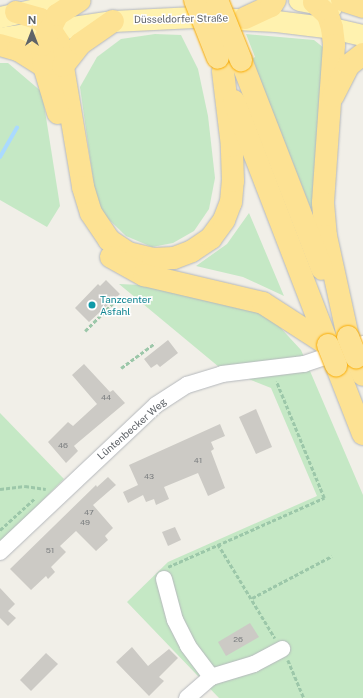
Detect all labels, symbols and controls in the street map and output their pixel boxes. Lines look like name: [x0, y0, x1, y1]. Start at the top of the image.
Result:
north arrow: [12, 12, 52, 52]
street label: Düsseldorfer Straße: [134, 12, 228, 26]
text: N: [28, 14, 36, 26]
place label: Tanzcenter Asfahl: [100, 293, 151, 316]
marker: Tanzcenter Asfahl: [87, 300, 97, 310]
house number: 44: [101, 393, 111, 403]
street label: Lüntenbecker Weg: [95, 396, 169, 462]
house number: 46: [58, 441, 68, 451]
house number: 41: [194, 456, 202, 466]
house number: 43: [144, 472, 154, 482]
house number: 47: [84, 508, 94, 518]
house number: 49: [80, 518, 90, 528]
house number: 51: [46, 546, 54, 556]
house number: 26: [233, 635, 243, 645]

